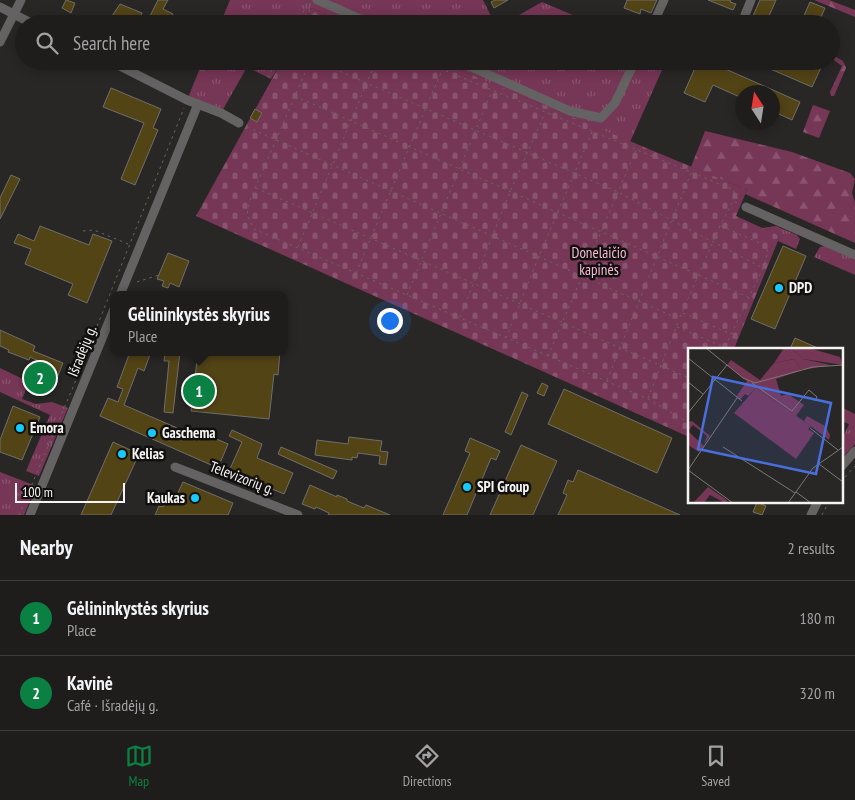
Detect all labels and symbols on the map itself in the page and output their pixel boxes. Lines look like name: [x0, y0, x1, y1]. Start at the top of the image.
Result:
north arrow: [735, 85, 780, 130]
park label: Donelaičio kapinės: [572, 243, 626, 279]
place label: DPD: [789, 278, 812, 297]
marker: DPD: [773, 282, 785, 294]
your location: [377, 308, 403, 334]
street label: Išradėjų g.: [63, 322, 100, 379]
inset map: [688, 348, 842, 502]
pin: 2: [24, 359, 56, 397]
pin: 1: [183, 372, 215, 410]
place label: Emora: [30, 418, 64, 437]
marker: Emora: [14, 422, 26, 434]
place label: Gaschema: [162, 423, 216, 442]
marker: Gaschema: [146, 427, 158, 439]
place label: Kelias: [132, 444, 164, 463]
marker: Kelias: [116, 448, 128, 460]
street label: Televizorių g.: [207, 457, 278, 499]
place label: SPI Group: [477, 477, 529, 496]
scale bar: [15, 480, 125, 503]
marker: SPI Group: [461, 481, 473, 493]
place label: Kaukas: [147, 488, 185, 507]
marker: Kaukas: [189, 492, 201, 504]

